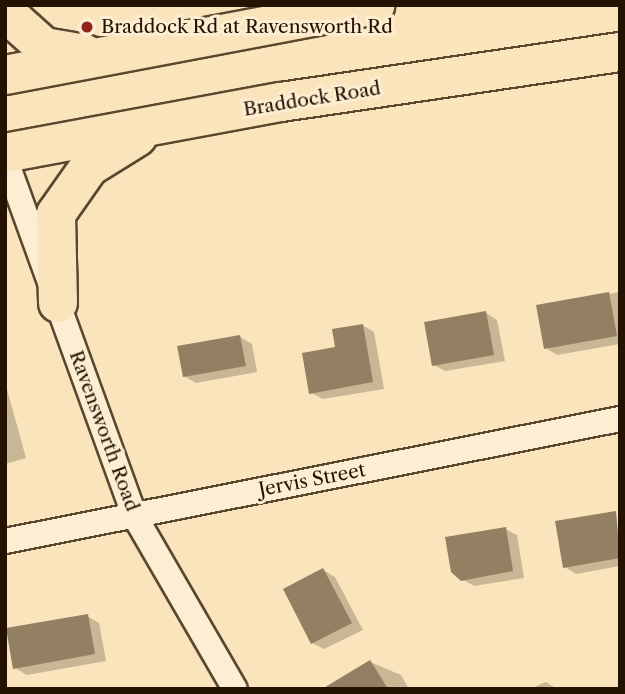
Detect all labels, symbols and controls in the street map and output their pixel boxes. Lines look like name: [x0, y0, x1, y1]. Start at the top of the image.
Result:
place label: Braddock Rd at Ravensworth Rd: [101, 16, 393, 38]
marker: Braddock Rd at Ravensworth Rd: [79, 19, 95, 35]
street label: Braddock Road: [242, 77, 382, 121]
street label: Ravensworth Road: [64, 348, 144, 514]
street label: Jervis Street: [257, 458, 367, 502]

